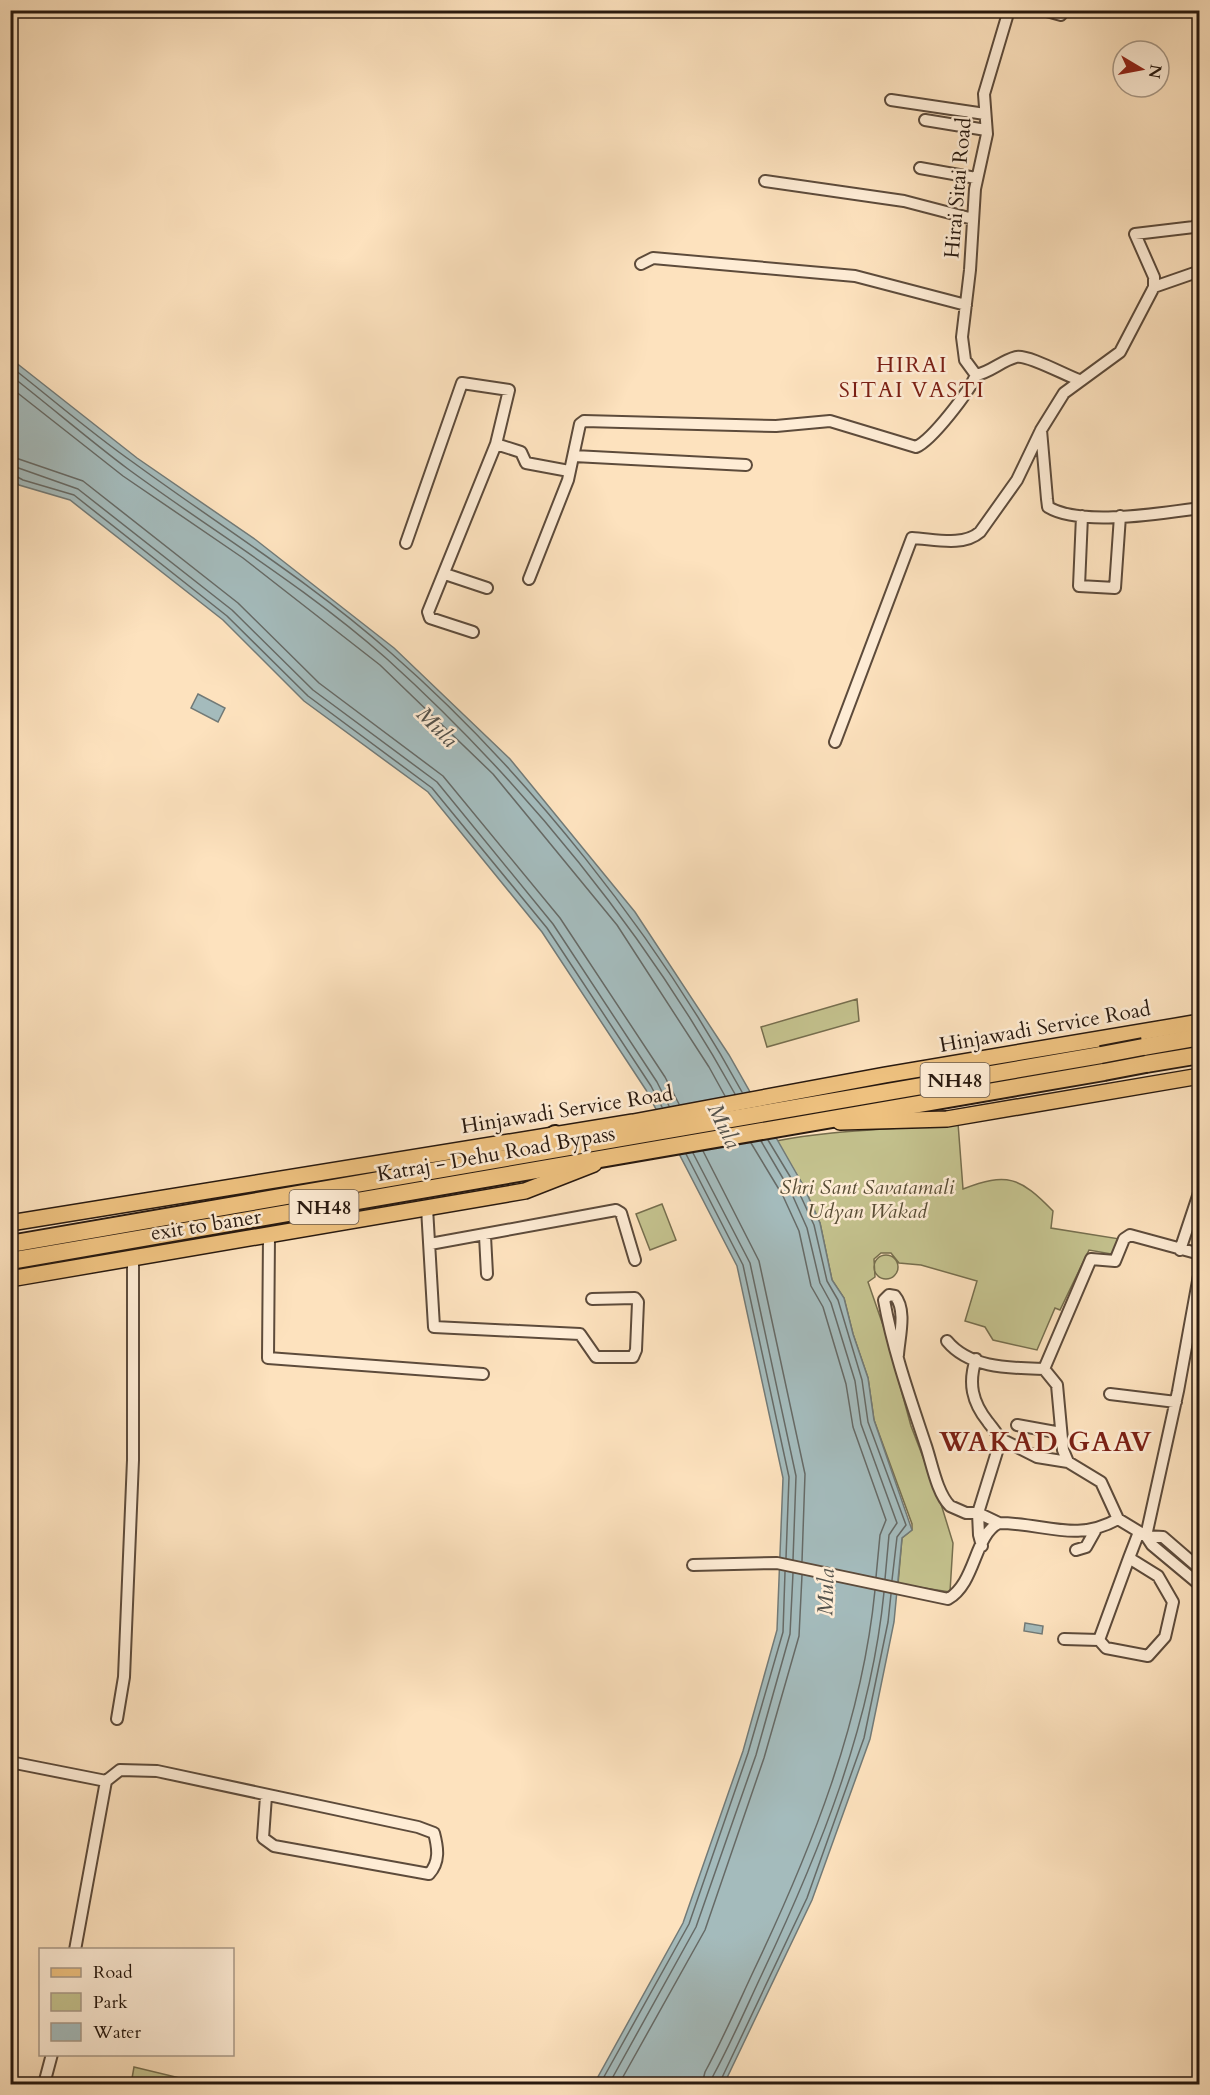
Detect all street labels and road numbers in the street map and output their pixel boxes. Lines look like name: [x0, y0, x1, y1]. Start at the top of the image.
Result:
street label: Hirai Sitai Road: [937, 116, 979, 260]
street label: Hinjawadi Service Road: [937, 994, 1153, 1060]
road number: NH48: [920, 1063, 990, 1097]
street label: Hinjawadi Service Road: [459, 1079, 675, 1141]
street label: Katraj - Dehu Road Bypass: [375, 1119, 617, 1189]
road number: NH48: [290, 1190, 358, 1224]
street label: exit to baner: [149, 1202, 264, 1248]

